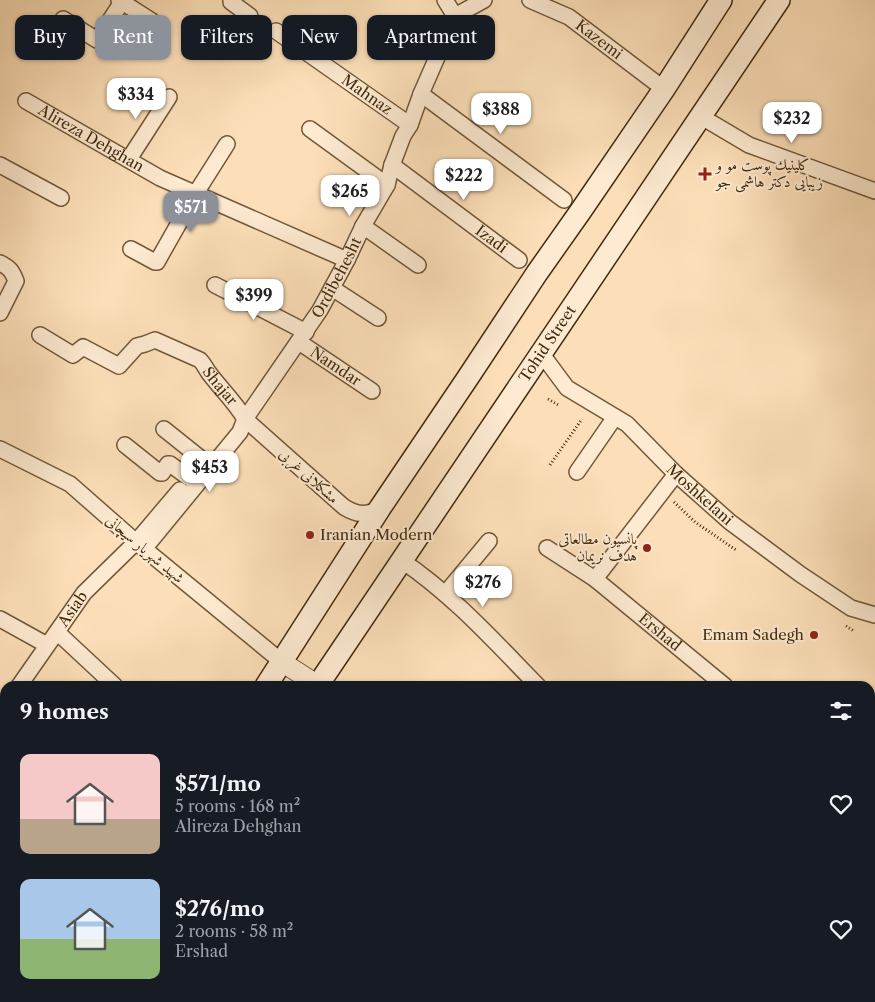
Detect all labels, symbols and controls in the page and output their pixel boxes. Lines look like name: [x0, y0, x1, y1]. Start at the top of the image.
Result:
chip: Buy: [15, 15, 85, 60]
chip: Rent: [95, 15, 171, 60]
chip: Filters: [181, 15, 272, 60]
chip: New: [282, 15, 357, 60]
chip: Apartment: [367, 15, 495, 60]
street label: Kazemi: [572, 15, 627, 63]
street label: Mahnaz: [338, 70, 396, 119]
pin: $334: [106, 78, 166, 120]
text: $334: [118, 84, 154, 104]
pin: $388: [471, 92, 531, 135]
text: $388: [482, 99, 520, 119]
street label: Alireza Dehghan: [34, 100, 148, 176]
pin: $232: [762, 102, 822, 144]
text: $232: [774, 108, 810, 128]
place label: كلينيك پوست مو و زيبايى دکتر هاشمی جو: [714, 155, 823, 193]
pin: $222: [434, 158, 494, 201]
text: $222: [445, 165, 483, 185]
marker: كلينيك پوست مو و زيبايى دکتر هاشمی جو: [698, 167, 712, 181]
pin: $265: [320, 174, 380, 217]
text: $265: [332, 181, 368, 201]
pin: $571: [161, 190, 221, 233]
text: $571: [174, 197, 208, 217]
street label: Izadi: [472, 221, 512, 257]
street label: Ordibehesht: [307, 233, 366, 322]
pin: $399: [224, 278, 284, 321]
text: $399: [235, 285, 273, 305]
street label: Tohid Street: [515, 301, 580, 386]
street label: Namdar: [307, 342, 365, 390]
street label: Shajar: [198, 363, 242, 409]
street label: مشکلانی غربی: [274, 444, 343, 509]
pin: $453: [180, 450, 240, 493]
text: $453: [192, 457, 228, 477]
street label: Moshkelani: [663, 460, 737, 529]
street label: شهید شهریار سیچانی: [102, 510, 188, 588]
place label: Iranian Modern: [320, 525, 433, 544]
marker: Iranian Modern: [304, 529, 316, 541]
place label: پانسیون مطالعاتی هدف نریمان: [559, 529, 638, 565]
marker: پانسیون مطالعاتی هدف نریمان: [641, 542, 653, 554]
pin: $276: [453, 566, 513, 608]
text: $276: [465, 572, 501, 592]
street label: Asiab: [53, 587, 91, 631]
street label: Ershad: [635, 609, 685, 655]
place label: Emam Sadegh: [702, 625, 805, 644]
marker: Emam Sadegh: [808, 629, 820, 641]
icon: filters: [827, 697, 855, 725]
text: 9 homes: [20, 699, 109, 724]
text: $571/mo: [175, 771, 261, 796]
icon: home: [60, 774, 120, 834]
icon: heart: [827, 790, 855, 818]
text: 5 rooms · 168 m²: [175, 796, 300, 816]
text: Alireza Dehghan: [175, 816, 302, 836]
text: $276/mo: [175, 896, 264, 921]
icon: home: [60, 899, 120, 959]
icon: heart: [827, 915, 855, 943]
text: 2 rooms · 58 m²: [175, 921, 293, 941]
text: Ershad: [175, 941, 228, 961]

